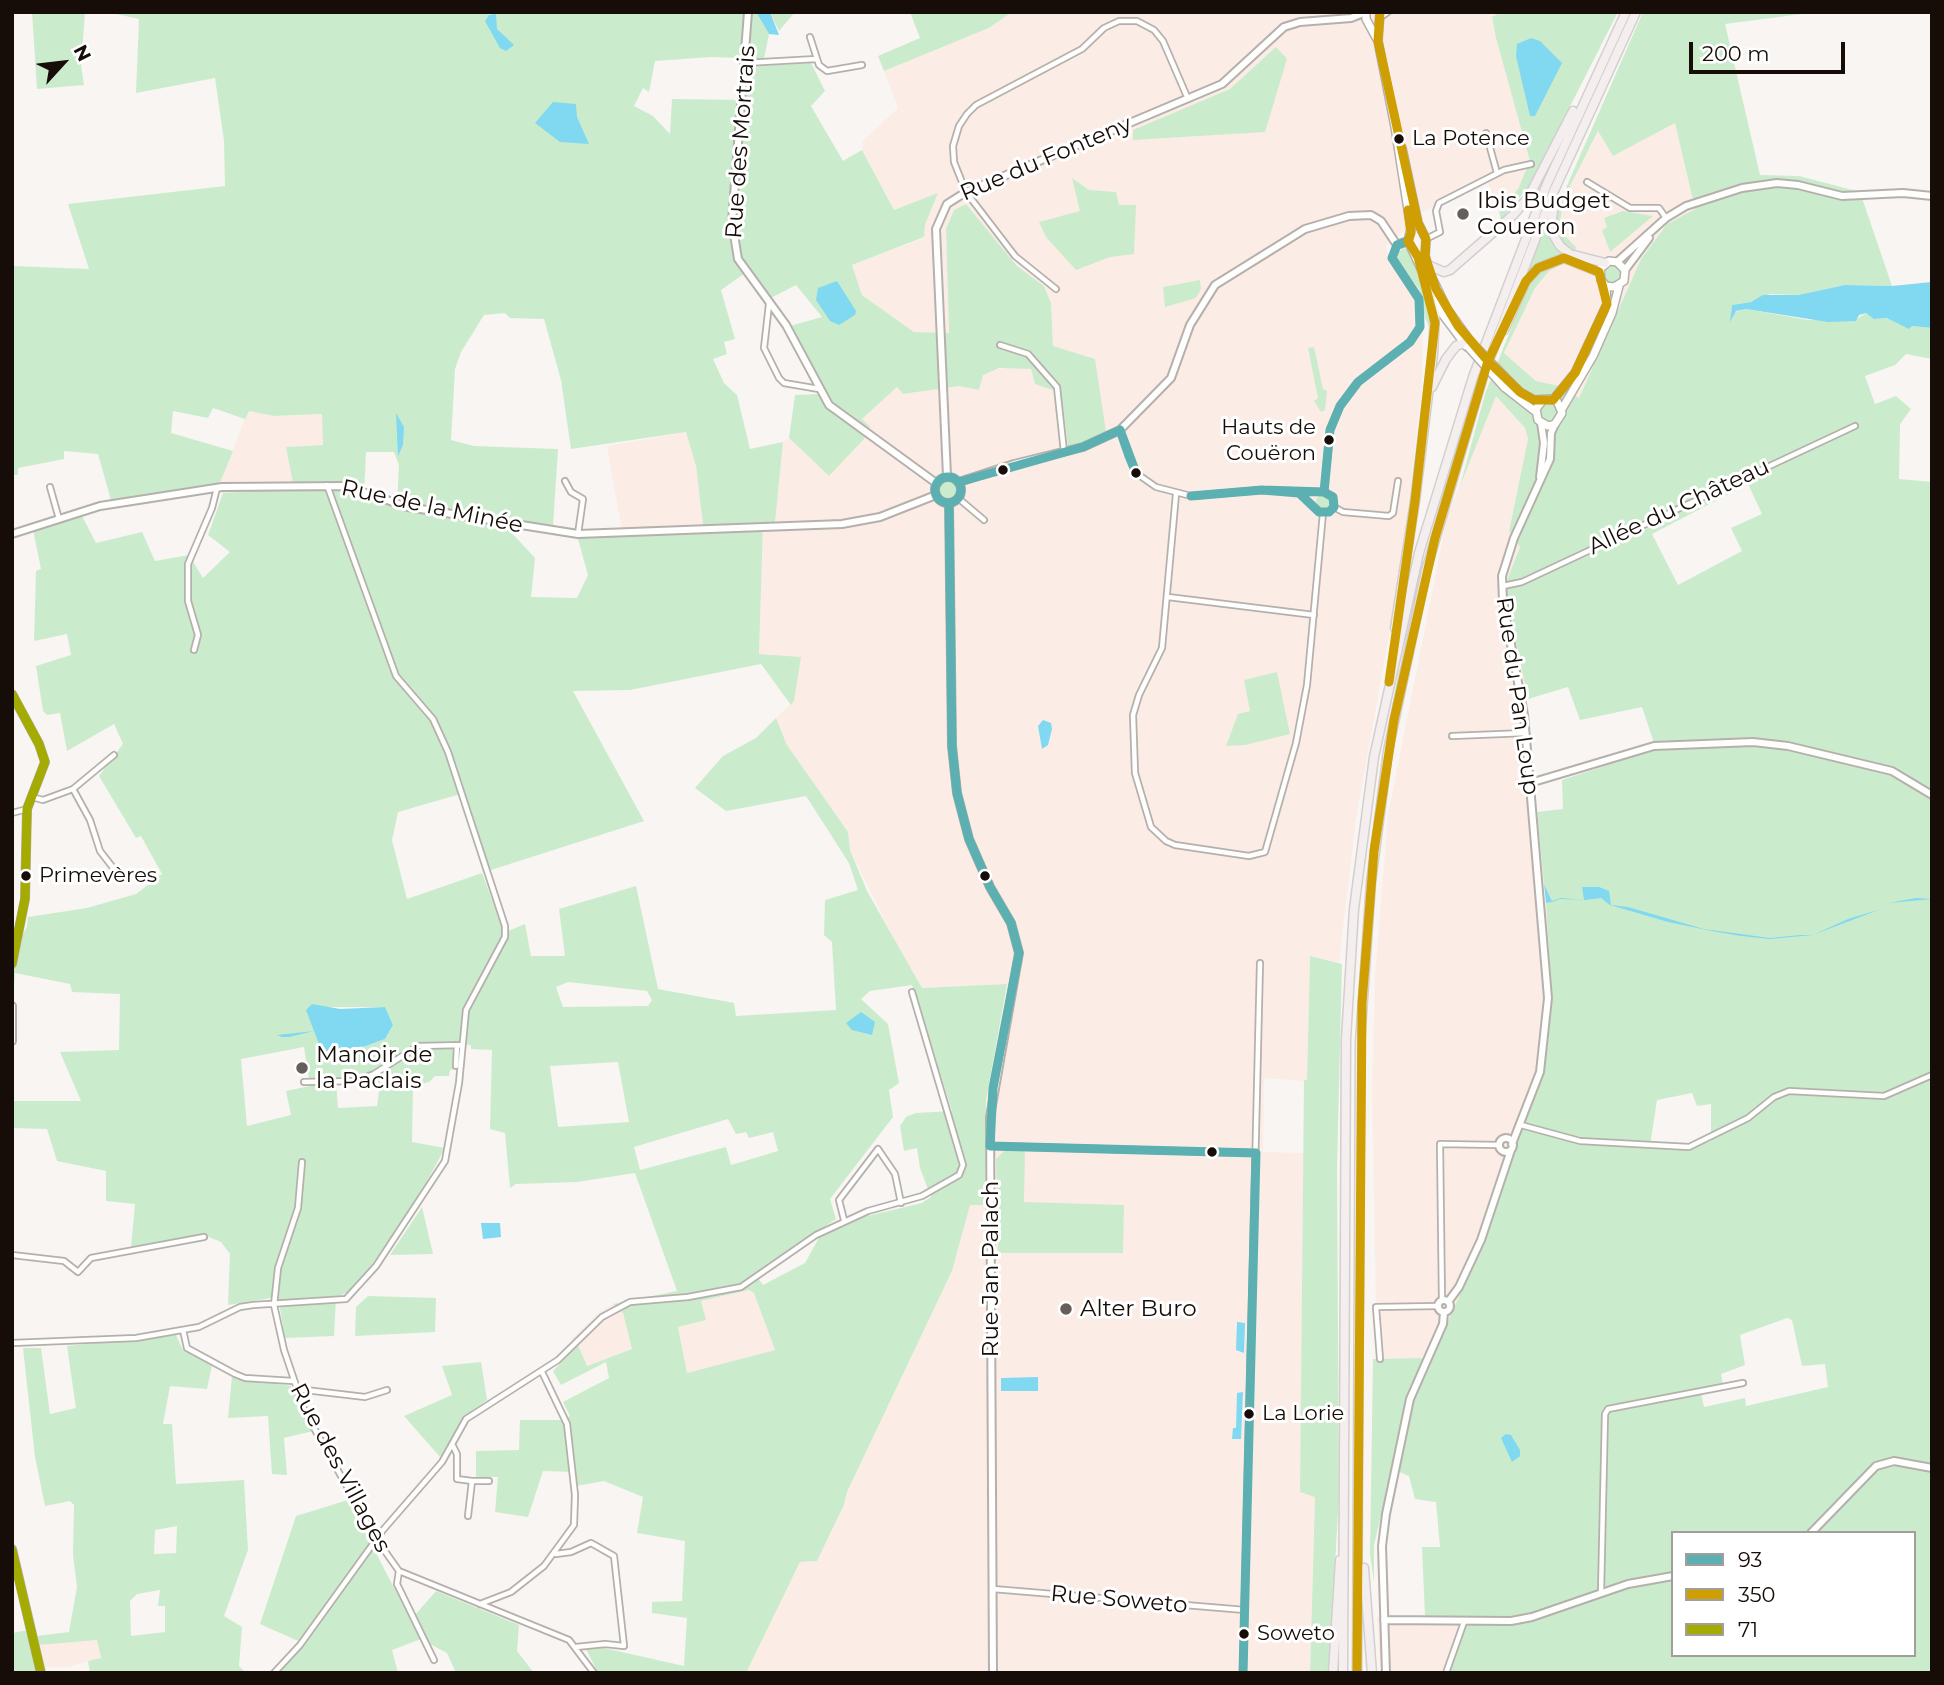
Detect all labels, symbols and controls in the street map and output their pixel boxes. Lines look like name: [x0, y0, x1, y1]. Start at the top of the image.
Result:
north arrow: [28, 28, 98, 98]
scale bar: [1692, 28, 1848, 72]
text: N: [68, 41, 96, 65]
text: 200 m: [1702, 41, 1769, 66]
street label: Rue des Mortrais: [720, 45, 762, 239]
street label: Rue du Fonteny: [956, 110, 1136, 208]
place label: La Potence: [1412, 126, 1530, 152]
marker: La Potence: [1392, 132, 1406, 146]
place label: Ibis Budget Coueron: [1477, 187, 1610, 241]
marker: Ibis Budget Coueron: [1455, 206, 1471, 222]
place label: Hauts de Couëron: [1221, 415, 1316, 465]
marker: Hauts de Couëron: [1322, 433, 1336, 447]
street label: Allée du Château: [1584, 453, 1774, 561]
unlabelled marker: [996, 463, 1010, 477]
unlabelled marker: [1129, 466, 1143, 480]
street label: Rue de la Minée: [339, 474, 525, 540]
street label: Rue du Pan Loup: [1489, 595, 1545, 797]
place label: Primevères: [39, 863, 157, 889]
marker: Primevères: [19, 869, 33, 883]
unlabelled marker: [978, 869, 992, 883]
place label: Manoir de la Paclais: [316, 1041, 432, 1095]
marker: Manoir de la Paclais: [294, 1060, 310, 1076]
unlabelled marker: [1205, 1145, 1219, 1159]
street label: Rue Jan Palach: [977, 1181, 1005, 1357]
place label: Alter Buro: [1080, 1295, 1197, 1323]
marker: Alter Buro: [1058, 1301, 1074, 1317]
street label: Rue des Villages: [284, 1379, 396, 1557]
place label: La Lorie: [1262, 1401, 1344, 1427]
marker: La Lorie: [1242, 1407, 1256, 1421]
legend: [1671, 1531, 1916, 1657]
text: 93: [1738, 1547, 1762, 1572]
street label: Rue Soweto: [1049, 1580, 1189, 1620]
text: 350: [1738, 1582, 1775, 1607]
text: 71: [1738, 1617, 1758, 1642]
place label: Soweto: [1257, 1621, 1335, 1647]
marker: Soweto: [1237, 1627, 1251, 1641]

